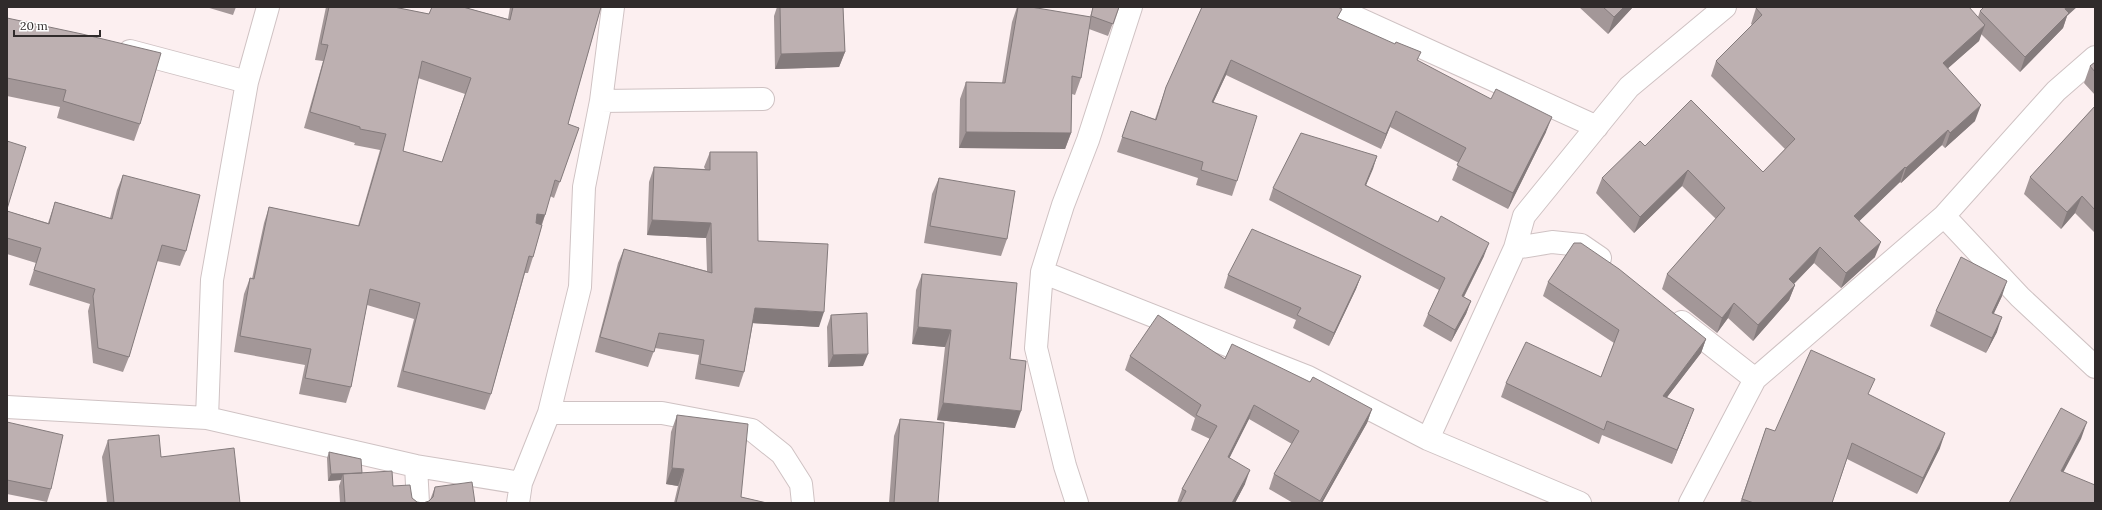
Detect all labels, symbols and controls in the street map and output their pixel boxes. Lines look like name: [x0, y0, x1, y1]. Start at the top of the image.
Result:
scale bar: [14, 12, 100, 38]
text: 20 m: [20, 18, 48, 33]

